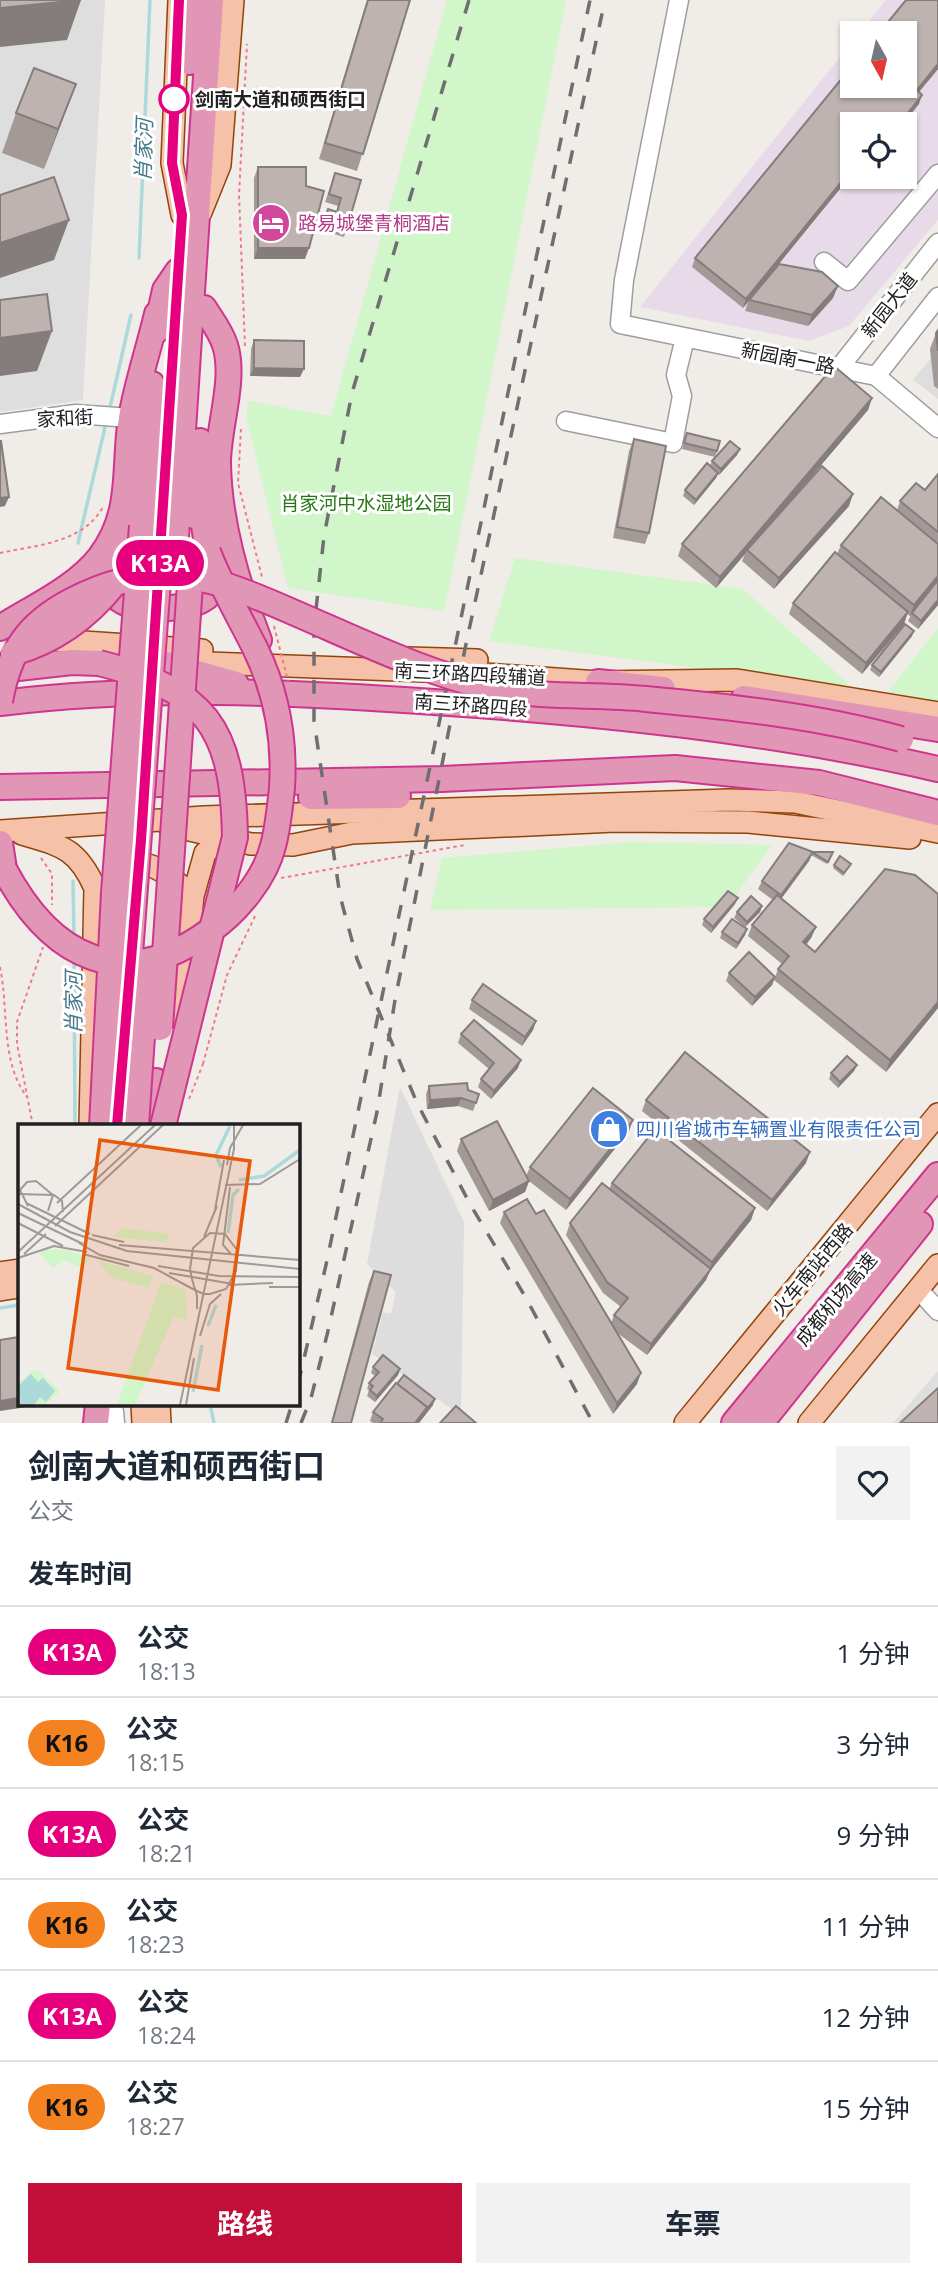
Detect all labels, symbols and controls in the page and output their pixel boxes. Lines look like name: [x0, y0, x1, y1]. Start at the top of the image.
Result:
north arrow: [840, 21, 917, 98]
map controls: [840, 21, 917, 189]
marker: 剑南大道和硕西街口: [159, 84, 189, 114]
place label: 剑南大道和硕西街口: [195, 86, 366, 112]
button: locate: [840, 112, 917, 189]
water label: 肖家河: [128, 114, 158, 182]
hotel icon: 路易城堡青桐酒店: [250, 202, 292, 244]
place label: 路易城堡青桐酒店: [298, 210, 450, 236]
street label: 新园大道: [855, 267, 923, 343]
street label: 新园南一路: [739, 336, 837, 380]
street label: 家和街: [36, 404, 94, 432]
park label: 肖家河中水湿地公园: [280, 490, 452, 516]
line badge: K13A: [111, 540, 209, 586]
text: K13A: [130, 546, 190, 579]
street label: 南三环路四段辅道: [393, 657, 547, 691]
street label: 南三环路四段: [413, 688, 529, 722]
water label: 肖家河: [59, 968, 87, 1035]
shop icon: 四川省城市车辆置业有限责任公司: [588, 1108, 630, 1150]
place label: 四川省城市车辆置业有限责任公司: [636, 1116, 921, 1142]
inset map: [18, 1124, 299, 1406]
street label: 火车南站西路: [765, 1217, 859, 1321]
street label: 成都机场高速: [789, 1247, 883, 1351]
text: 剑南大道和硕西街口: [28, 1443, 325, 1488]
button: heart: [836, 1446, 910, 1520]
text: 公交: [28, 1494, 74, 1526]
text: 发车时间: [28, 1555, 132, 1591]
text: 公交: [137, 1619, 189, 1655]
text: K13A: [42, 1635, 102, 1668]
text: 1 分钟: [836, 1635, 910, 1671]
text: 18:13: [137, 1655, 196, 1687]
text: 公交: [126, 1710, 178, 1746]
text: K16: [45, 1726, 88, 1759]
text: 3 分钟: [836, 1726, 910, 1762]
text: 18:15: [126, 1746, 185, 1778]
text: 公交: [137, 1801, 189, 1837]
text: K13A: [42, 1817, 102, 1850]
text: 9 分钟: [836, 1817, 910, 1853]
text: 18:21: [137, 1837, 196, 1869]
text: 公交: [126, 1892, 178, 1928]
text: K16: [45, 1908, 88, 1941]
text: 11 分钟: [822, 1908, 910, 1944]
text: 18:23: [126, 1928, 185, 1960]
text: 公交: [137, 1983, 189, 2019]
text: K13A: [42, 1999, 102, 2032]
text: 12 分钟: [822, 1999, 910, 2035]
text: 18:24: [137, 2019, 196, 2051]
text: 公交: [126, 2074, 178, 2110]
text: K16: [45, 2090, 88, 2123]
text: 15 分钟: [822, 2090, 910, 2126]
text: 18:27: [126, 2110, 185, 2142]
button: 路线: [28, 2183, 462, 2263]
button: 车票: [476, 2183, 910, 2263]

